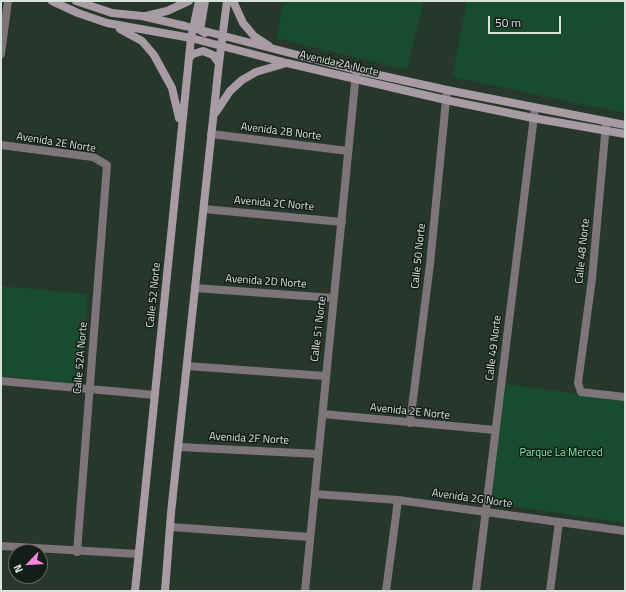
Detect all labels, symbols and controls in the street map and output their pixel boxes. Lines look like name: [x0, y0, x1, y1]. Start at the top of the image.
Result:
scale bar: [490, 8, 563, 34]
text: 50 m: [495, 13, 521, 32]
street label: Avenida 2A Norte: [298, 48, 380, 80]
street label: Avenida 2B Norte: [240, 121, 322, 143]
street label: Avenida 2E Norte: [15, 130, 97, 156]
street label: Avenida 2C Norte: [234, 194, 314, 214]
street label: Calle 48 Norte: [573, 218, 593, 284]
street label: Calle 50 Norte: [409, 223, 429, 289]
street label: Calle 52 Norte: [144, 262, 164, 328]
street label: Avenida 2D Norte: [225, 273, 307, 291]
street label: Calle 51 Norte: [308, 296, 330, 362]
street label: Calle 49 Norte: [483, 315, 505, 381]
street label: Calle 52A Norte: [71, 321, 91, 395]
street label: Avenida 2E Norte: [369, 401, 451, 423]
street label: Avenida 2F Norte: [209, 430, 289, 448]
park label: Parque La Merced: [520, 446, 602, 460]
street label: Avenida 2G Norte: [431, 487, 513, 511]
north arrow: [8, 544, 48, 584]
text: N: [9, 562, 27, 575]

